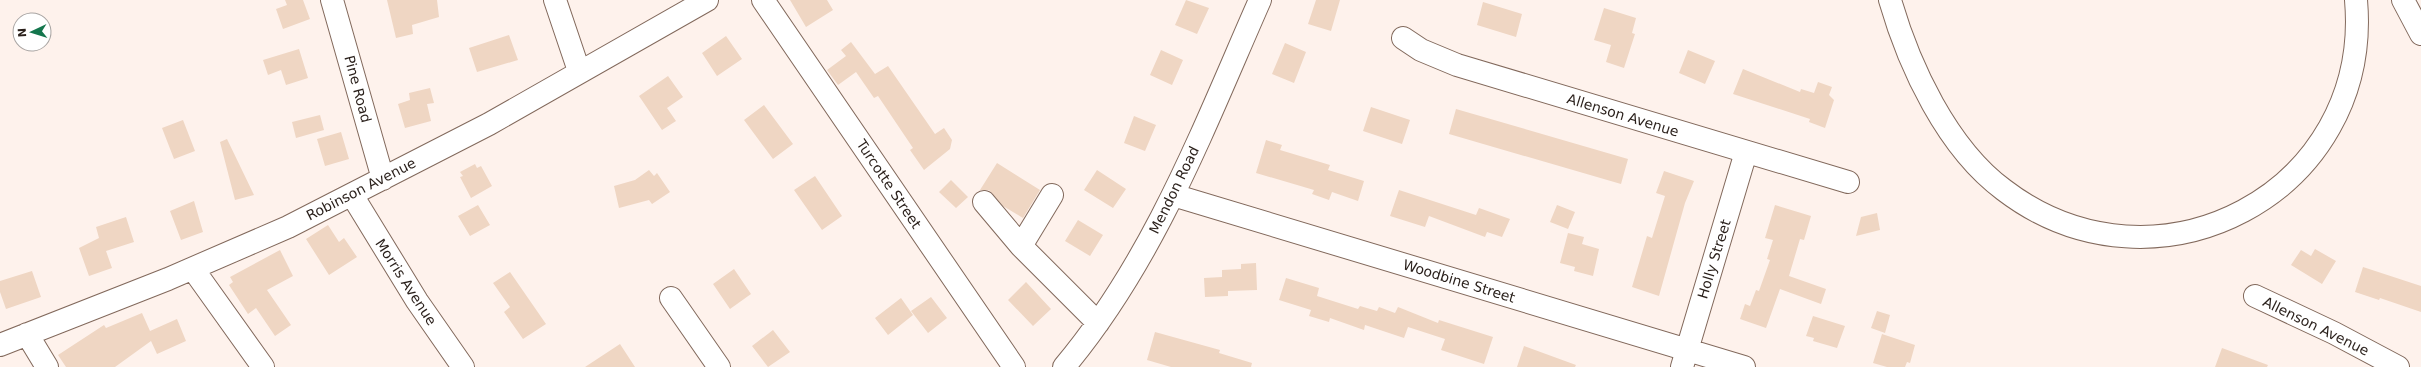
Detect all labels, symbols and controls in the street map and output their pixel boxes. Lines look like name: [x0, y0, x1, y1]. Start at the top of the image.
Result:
north arrow: [12, 12, 52, 52]
text: N: [16, 28, 29, 38]
street label: Pine Road: [341, 54, 375, 124]
street label: Allenson Avenue: [1565, 90, 1681, 140]
street label: Turcotte Street: [853, 136, 925, 232]
street label: Mendon Road: [1146, 144, 1202, 236]
street label: Robinson Avenue: [304, 155, 418, 223]
street label: Holly Street: [1694, 217, 1734, 301]
street label: Morris Avenue: [372, 236, 440, 328]
street label: Woodbine Street: [1401, 256, 1517, 306]
street label: Allenson Avenue: [2260, 293, 2372, 359]

